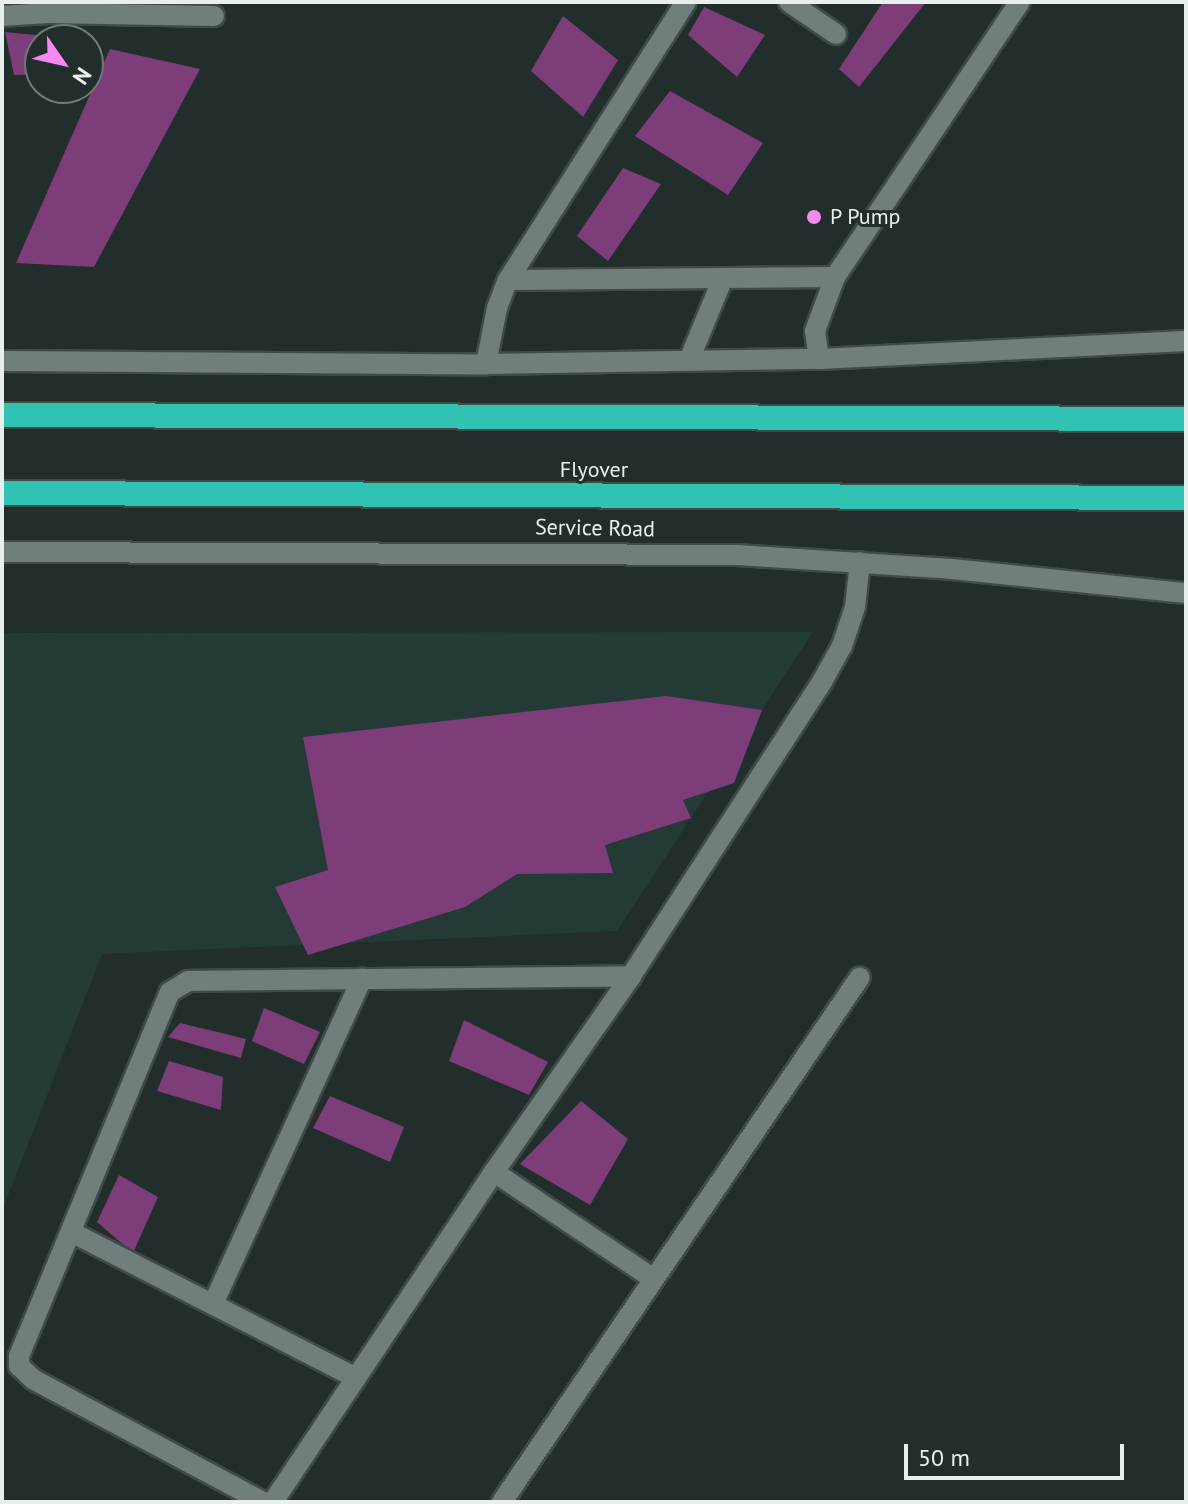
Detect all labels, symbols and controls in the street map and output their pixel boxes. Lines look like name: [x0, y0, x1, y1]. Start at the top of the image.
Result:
north arrow: [24, 24, 104, 104]
text: N: [67, 62, 98, 90]
place label: P Pump: [830, 204, 901, 230]
marker: P Pump: [805, 208, 823, 226]
street label: Flyover: [560, 457, 628, 483]
street label: Service Road: [535, 514, 655, 542]
scale bar: [908, 1428, 1128, 1478]
text: 50 m: [918, 1442, 970, 1473]

